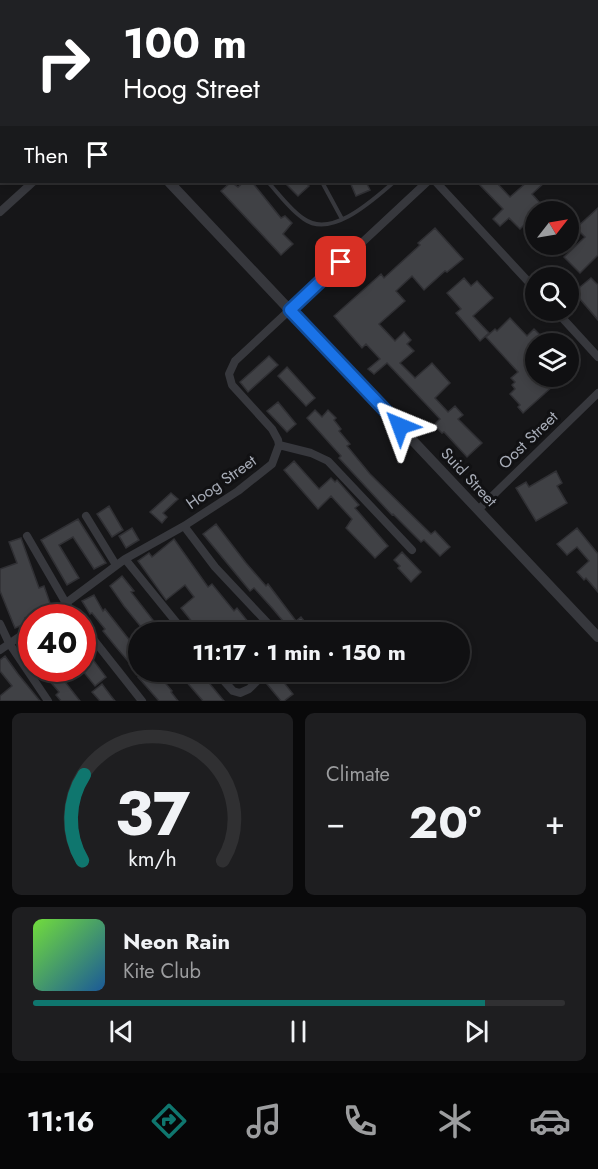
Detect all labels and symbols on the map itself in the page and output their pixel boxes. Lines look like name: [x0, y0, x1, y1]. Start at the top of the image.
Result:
north arrow: [525, 201, 579, 255]
pin: [315, 236, 366, 287]
position arrow: [368, 394, 432, 458]
street label: Oost Street: [493, 406, 563, 474]
street label: Suid Street: [436, 442, 503, 512]
street label: Hoog Street: [181, 449, 261, 515]
speed limit sign: 40: [18, 604, 96, 682]

